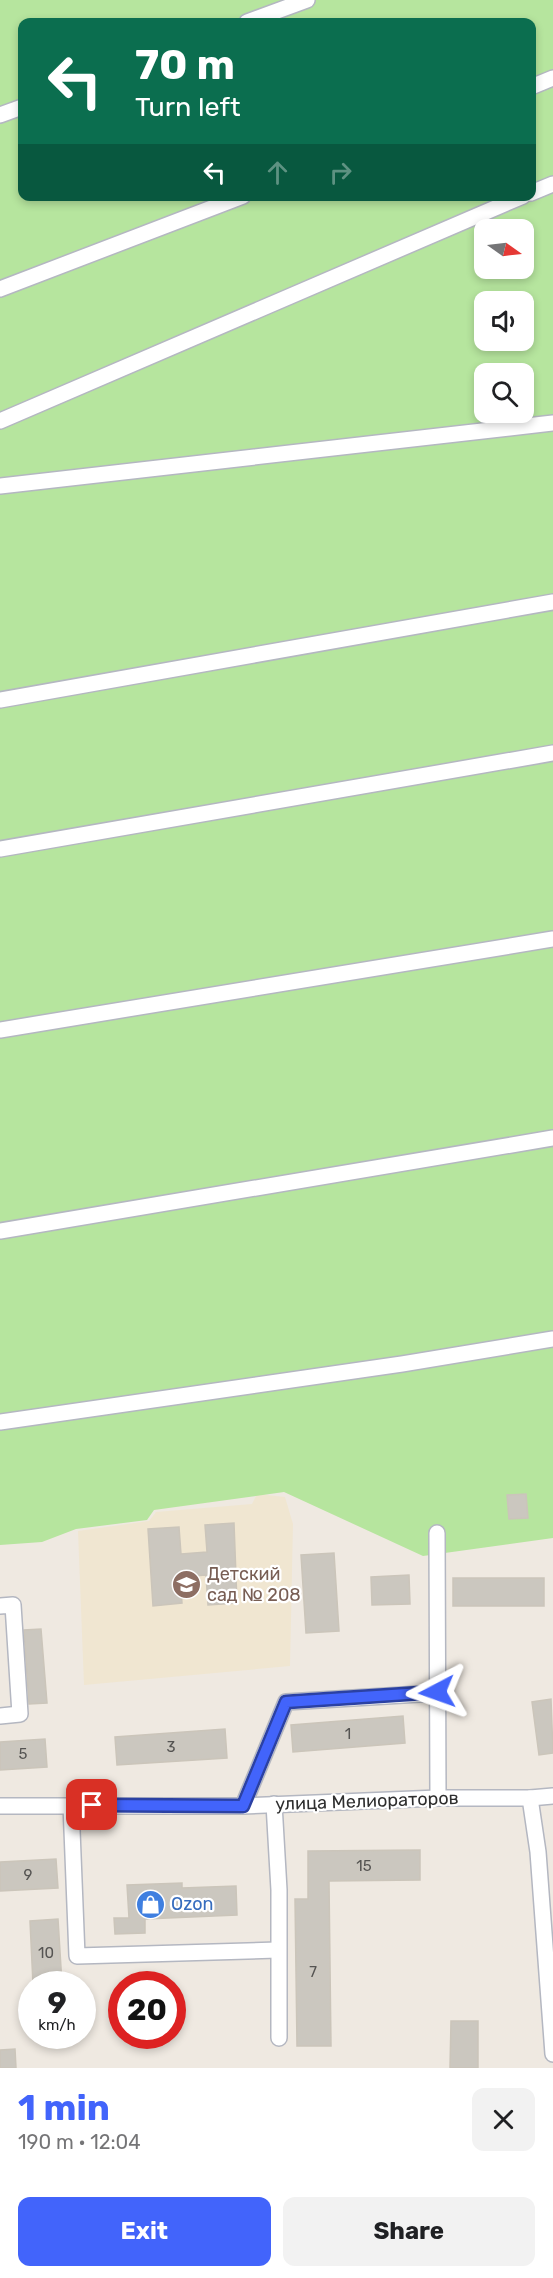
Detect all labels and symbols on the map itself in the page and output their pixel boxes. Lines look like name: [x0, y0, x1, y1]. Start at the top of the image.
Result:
north arrow: [474, 219, 534, 279]
place label: Детский сад № 208: [207, 1563, 301, 1606]
school or university icon: Детский сад № 208: [170, 1568, 202, 1600]
position arrow: [405, 1660, 469, 1724]
house number: 1: [345, 1725, 351, 1743]
house number: 3: [166, 1738, 176, 1756]
house number: 5: [19, 1745, 28, 1763]
pin: [66, 1779, 117, 1830]
street label: улица Мелиораторов: [275, 1787, 459, 1815]
house number: 15: [356, 1857, 372, 1875]
house number: 9: [24, 1866, 33, 1884]
shop icon: Ozon: [134, 1888, 166, 1920]
place label: Ozon: [171, 1893, 213, 1915]
house number: 10: [38, 1944, 54, 1962]
house number: 7: [309, 1963, 317, 1981]
speed limit sign: 20: [108, 1971, 186, 2049]

